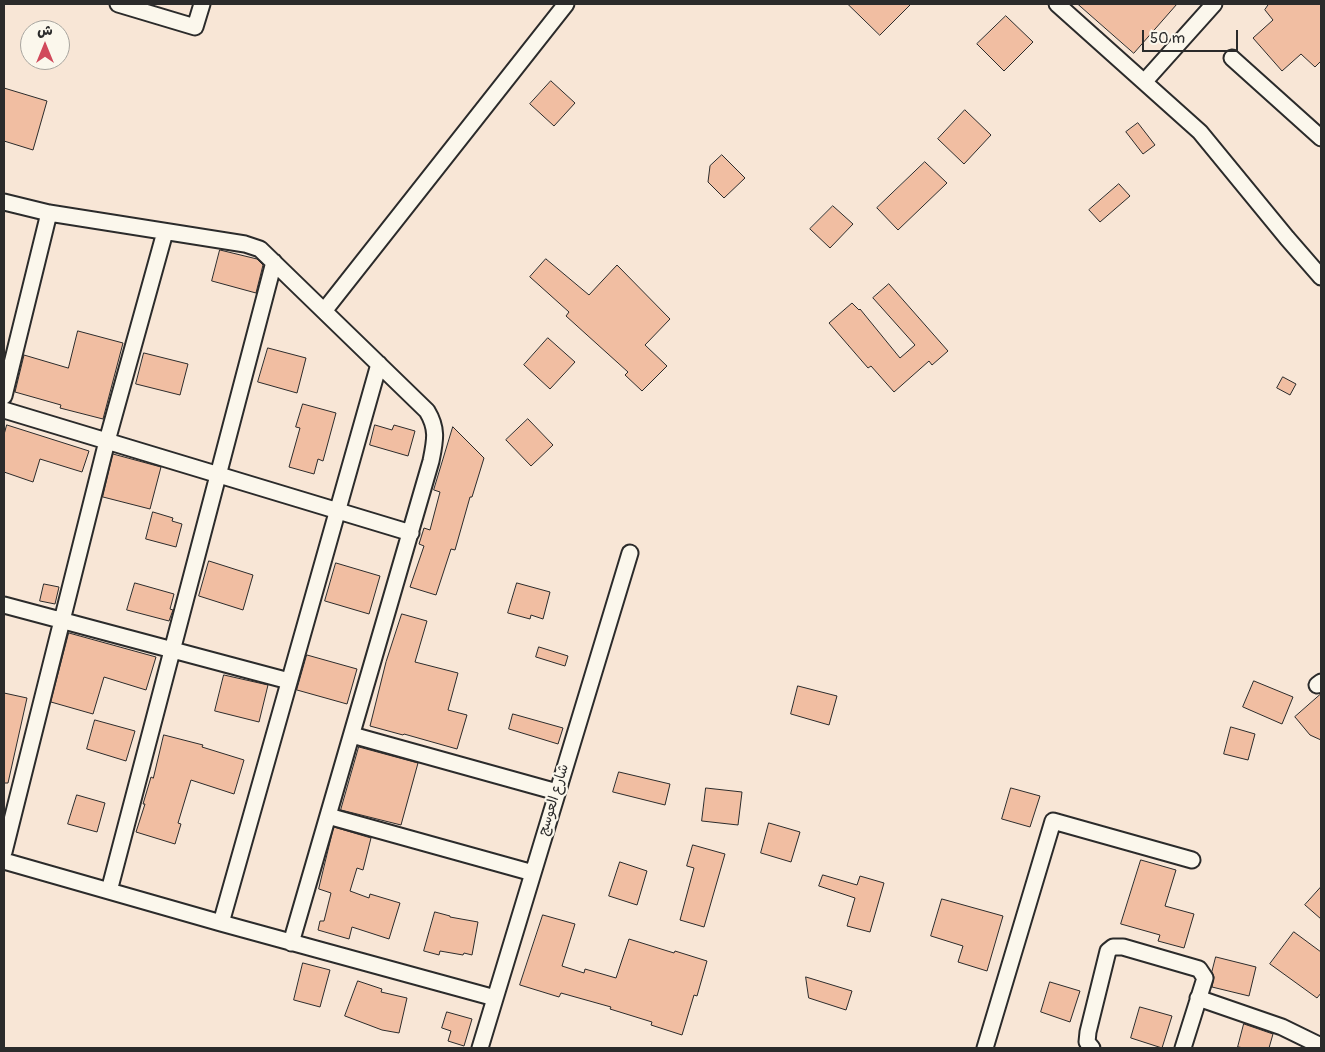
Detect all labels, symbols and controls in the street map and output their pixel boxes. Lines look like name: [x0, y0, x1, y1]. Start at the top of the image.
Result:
north arrow: [20, 20, 70, 70]
scale bar: [1145, 20, 1241, 52]
text: ش: [37, 22, 53, 39]
text: 50 m: [1150, 29, 1185, 48]
street label: شارع العوسج: [535, 762, 573, 838]

